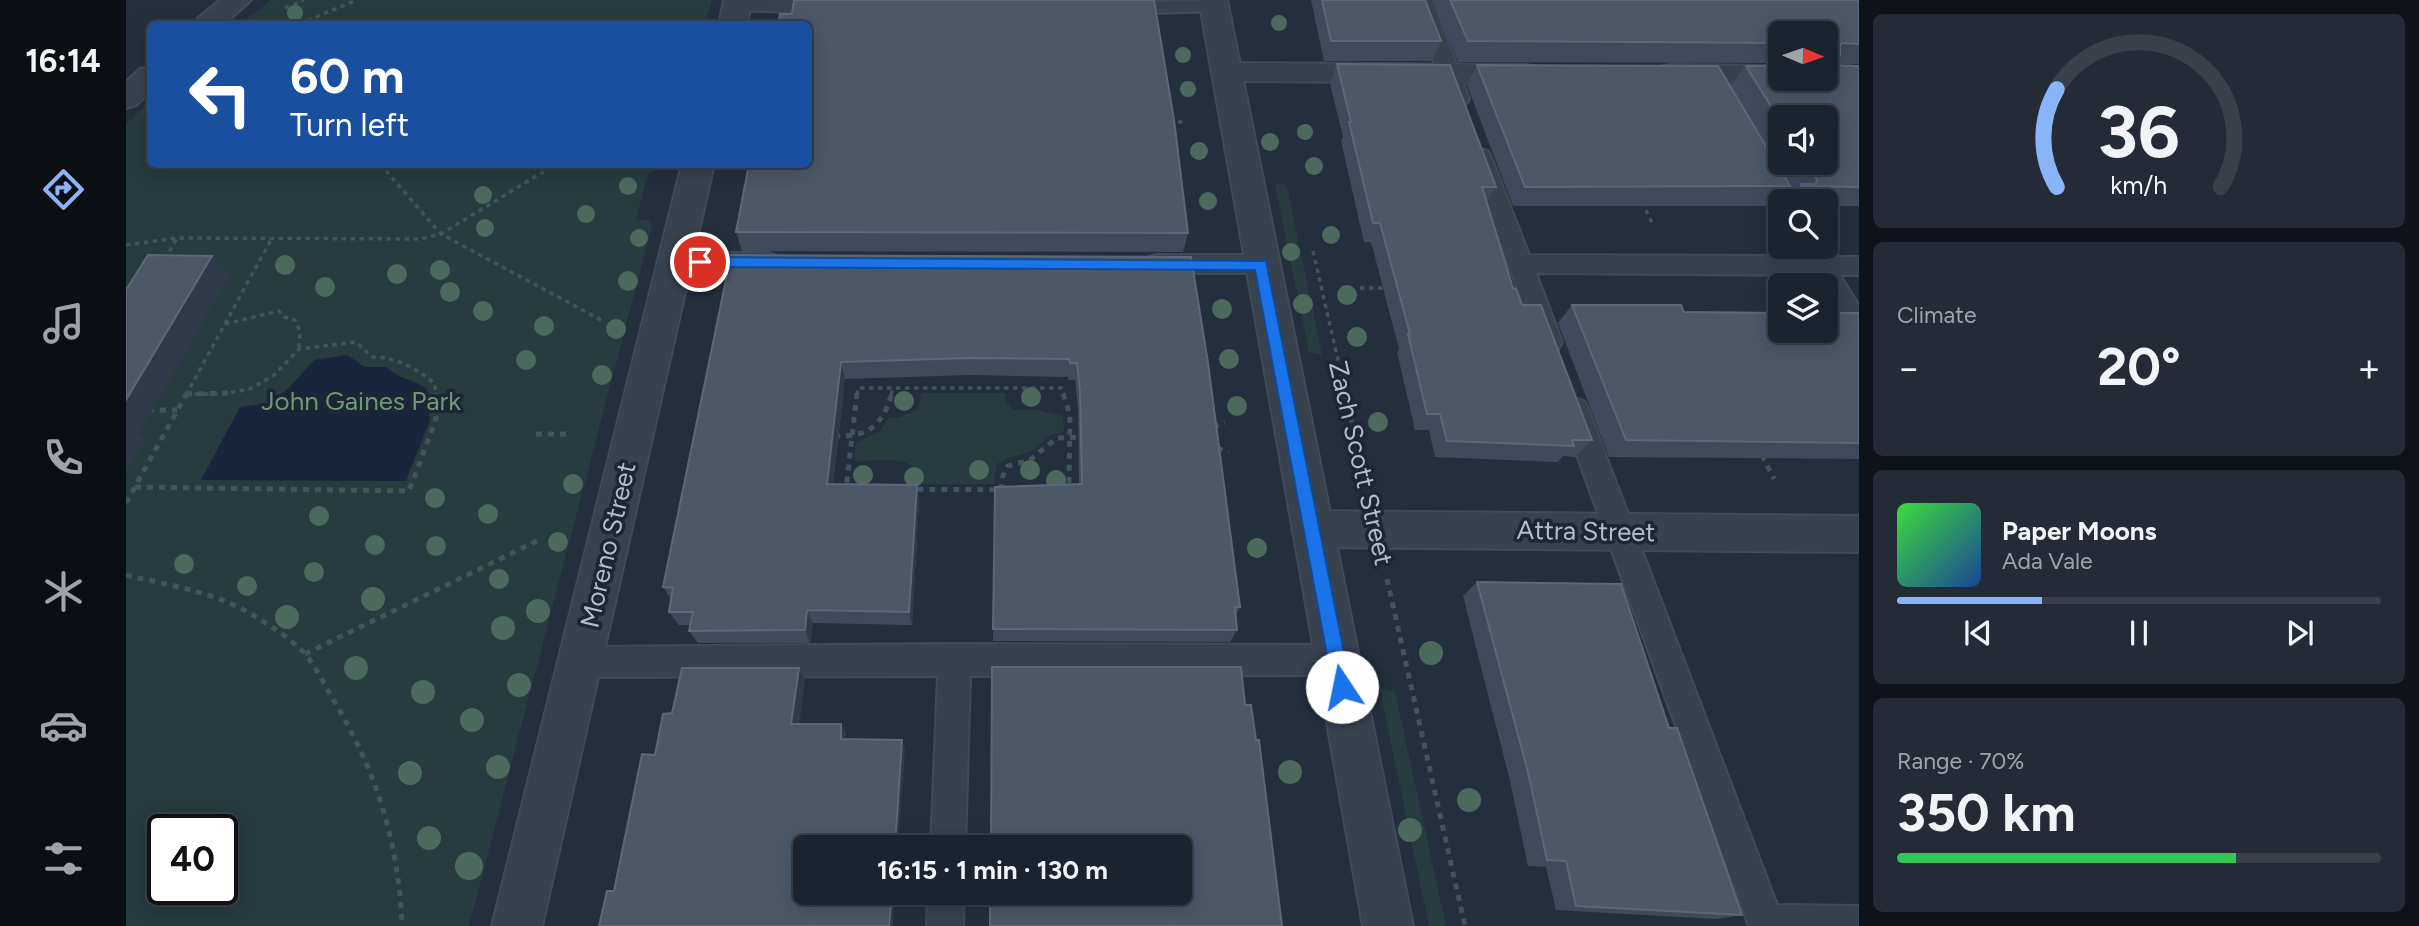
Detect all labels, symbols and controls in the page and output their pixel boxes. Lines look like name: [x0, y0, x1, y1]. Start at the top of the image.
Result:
north arrow: [1768, 21, 1838, 91]
map controls: [1768, 21, 1838, 343]
text: 16:14: [25, 42, 101, 80]
text: 60 m: [290, 46, 405, 105]
icon: left: [175, 49, 266, 140]
text: 36: [2098, 88, 2180, 175]
button: sound: [1768, 105, 1838, 175]
text: Turn left: [290, 106, 409, 144]
icon: directions: [39, 165, 88, 214]
text: km/h: [2110, 170, 2168, 200]
button: search: [1768, 189, 1838, 259]
pin: [670, 232, 730, 292]
icon: arrive: [681, 243, 719, 281]
button: layers: [1768, 273, 1838, 343]
icon: music: [39, 299, 88, 348]
text: Climate: [1897, 301, 1976, 329]
text: 20°: [2097, 336, 2181, 398]
text: −: [1897, 345, 1921, 391]
text: +: [2357, 345, 2381, 391]
street label: Zach Scott Street: [1322, 358, 1400, 569]
park label: John Gaines Park: [261, 385, 461, 417]
icon: phone: [39, 433, 88, 482]
street label: Moreno Street: [573, 459, 643, 631]
street label: Attra Street: [1516, 514, 1656, 548]
text: Paper Moons: [2002, 515, 2157, 547]
text: Ada Vale: [2002, 547, 2093, 575]
icon: climate: [39, 567, 88, 616]
icon: previous: [1959, 614, 1997, 652]
icon: pause: [2120, 614, 2158, 652]
icon: next: [2281, 614, 2319, 652]
position arrow: [1305, 650, 1379, 724]
icon: car: [39, 701, 88, 750]
text: Range · 70%: [1897, 747, 2024, 775]
text: 350 km: [1897, 782, 2076, 844]
speed limit sign: 40: [147, 814, 238, 905]
icon: filters: [39, 834, 88, 883]
text: 16:15 · 1 min · 130 m: [877, 854, 1108, 886]

